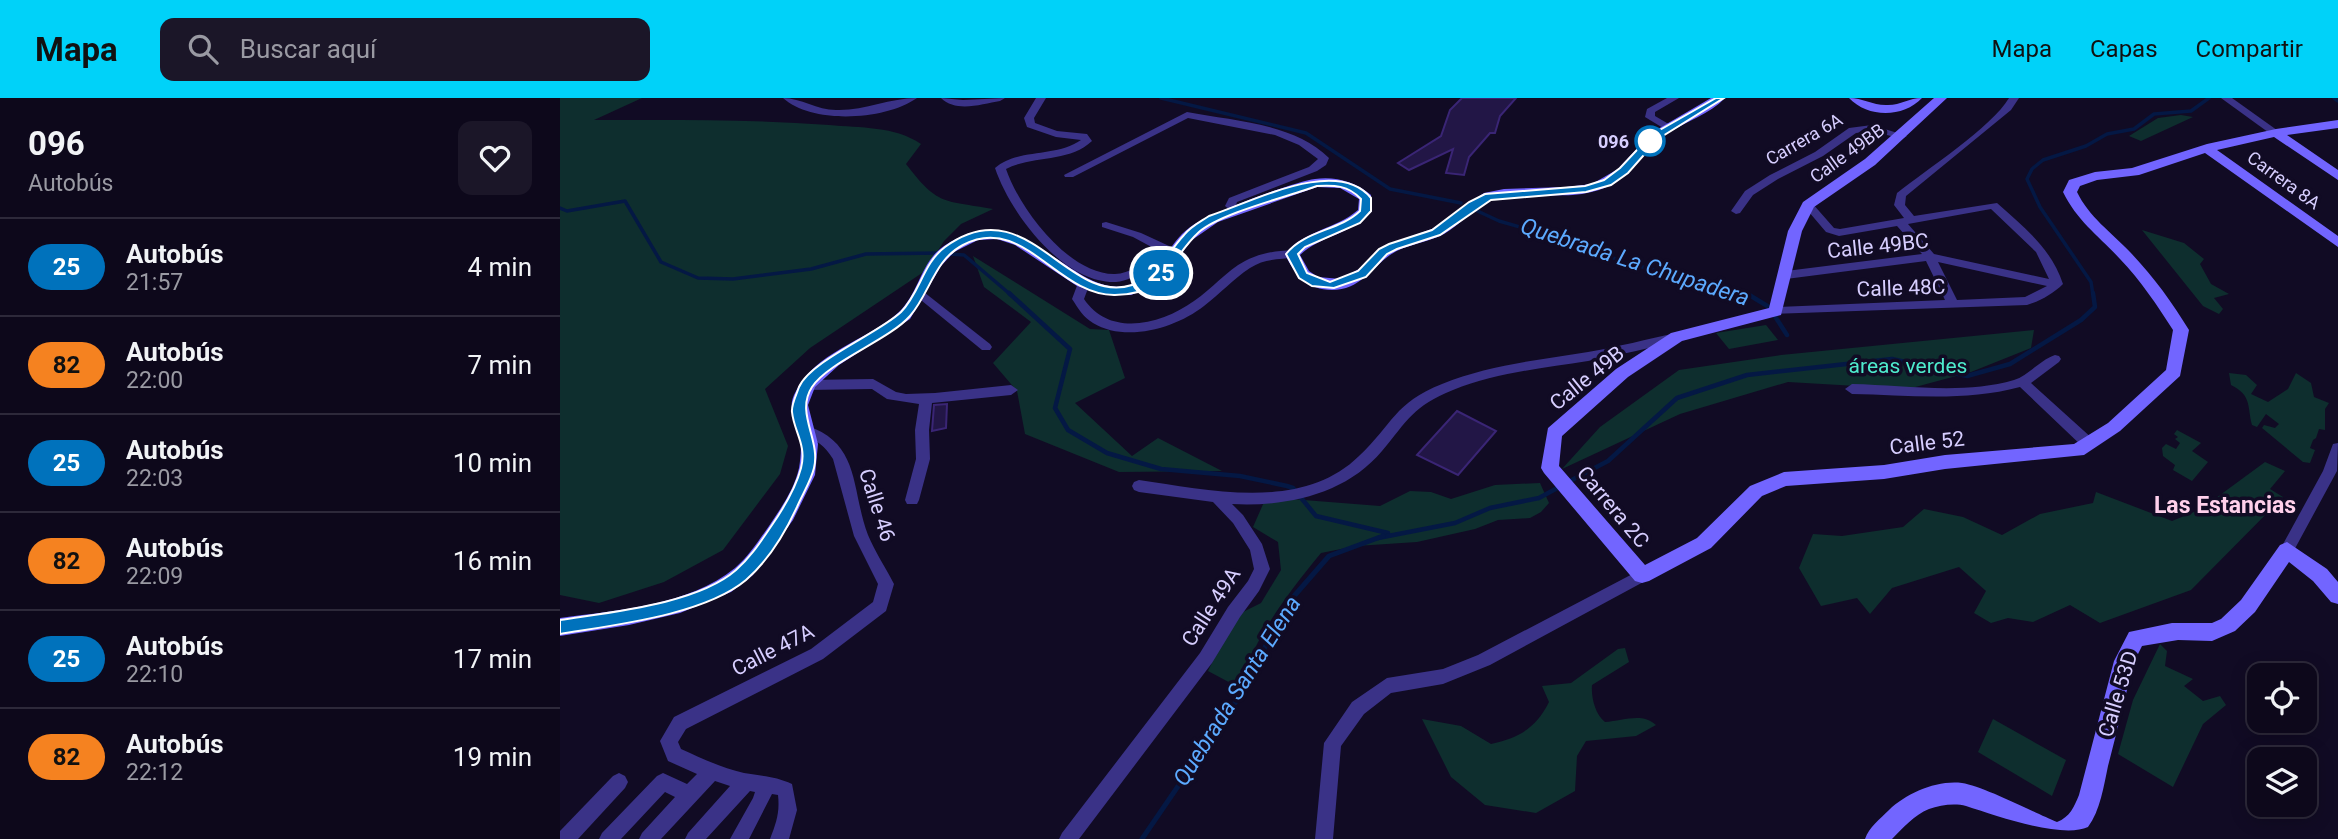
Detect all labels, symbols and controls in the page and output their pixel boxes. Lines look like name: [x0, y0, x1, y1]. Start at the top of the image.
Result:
search box: [160, 18, 650, 81]
text: Mapa: [35, 30, 118, 69]
icon: search: [184, 30, 222, 68]
text: Buscar aquí: [240, 34, 376, 64]
text: Mapa: [1991, 35, 2052, 63]
text: Capas: [2090, 35, 2158, 63]
text: Compartir: [2196, 35, 2303, 63]
street label: Carrera 6A: [1762, 109, 1846, 169]
street label: Calle 49BB: [1806, 119, 1888, 187]
button: heart: [458, 121, 532, 195]
text: 096: [28, 124, 85, 163]
marker: 096: [1635, 126, 1665, 156]
place label: 096: [1598, 131, 1629, 152]
street label: Carrera 8A: [2243, 147, 2325, 214]
text: Autobús: [28, 170, 113, 197]
water label: Quebrada La Chupadera: [1517, 212, 1753, 312]
street label: Calle 49BC: [1826, 229, 1930, 263]
text: Autobús: [126, 239, 224, 269]
line badge: 25: [1130, 250, 1192, 296]
text: 4 min: [467, 252, 532, 282]
text: 25: [53, 253, 80, 281]
text: 25: [1147, 259, 1175, 287]
text: 21:57: [126, 269, 183, 296]
street label: Calle 48C: [1856, 274, 1946, 302]
text: Autobús: [126, 337, 224, 367]
street label: Calle 49B: [1545, 341, 1629, 415]
text: 7 min: [467, 350, 532, 380]
text: 82: [53, 351, 80, 379]
park label: áreas verdes: [1849, 354, 1967, 378]
text: 22:00: [126, 367, 183, 394]
street label: Calle 52: [1888, 426, 1966, 459]
text: Autobús: [126, 435, 224, 465]
text: 10 min: [453, 448, 532, 478]
text: 25: [53, 449, 80, 477]
street label: Carrera 2C: [1572, 461, 1654, 553]
text: 22:03: [126, 465, 183, 492]
street label: Calle 46: [854, 466, 900, 544]
district label: Las Estancias: [2154, 492, 2296, 519]
text: Autobús: [126, 533, 224, 563]
text: 16 min: [453, 546, 532, 576]
text: 82: [53, 547, 80, 575]
text: 22:09: [126, 563, 183, 590]
street label: Calle 49A: [1177, 563, 1245, 651]
water label: Quebrada Santa Elena: [1168, 591, 1306, 791]
street label: Calle 47A: [728, 619, 818, 681]
text: Autobús: [126, 631, 224, 661]
text: 17 min: [453, 644, 532, 674]
text: 25: [53, 645, 80, 673]
street label: Calle 53D: [2094, 648, 2142, 740]
text: 22:10: [126, 661, 183, 688]
map controls: [2247, 663, 2317, 817]
button: locate: [2247, 663, 2317, 733]
text: Autobús: [126, 729, 224, 759]
text: 19 min: [453, 742, 532, 772]
text: 82: [53, 743, 80, 771]
button: layers: [2247, 747, 2317, 817]
text: 22:12: [126, 759, 183, 786]

